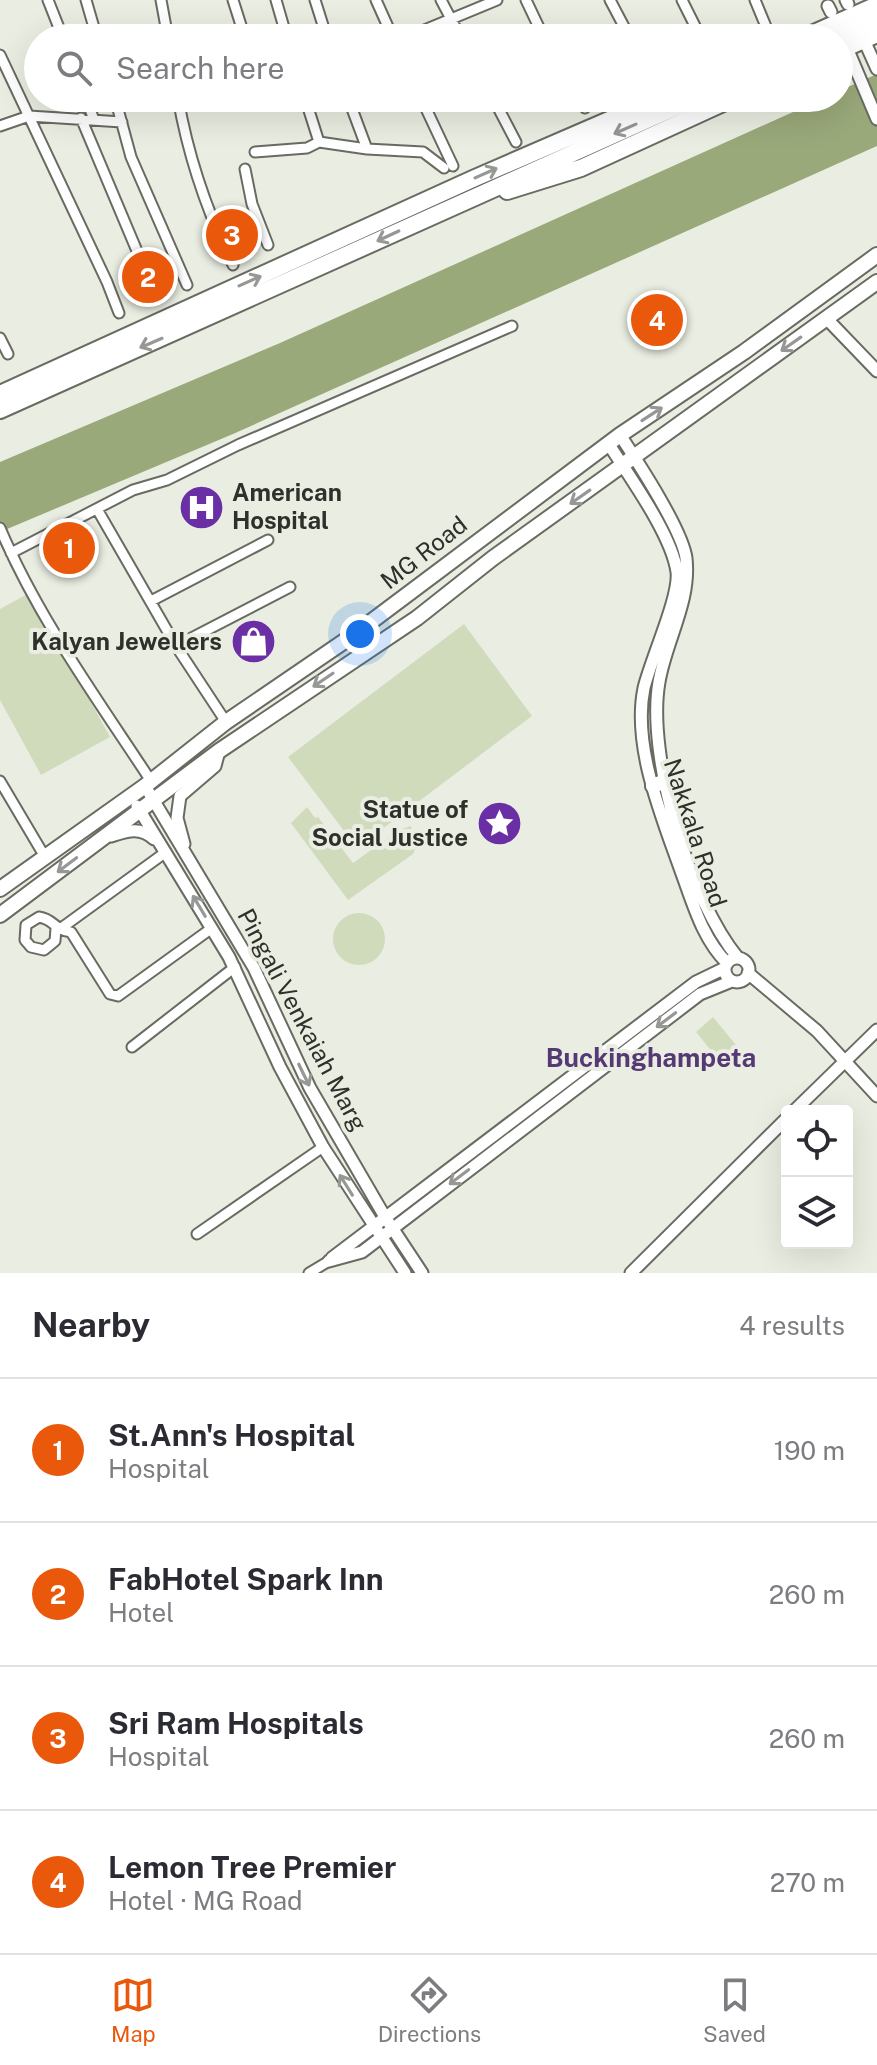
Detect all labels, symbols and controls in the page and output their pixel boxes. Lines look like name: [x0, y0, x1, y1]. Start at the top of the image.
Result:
search box: [24, 24, 853, 112]
icon: search: [52, 46, 96, 90]
text: Search here: [116, 50, 284, 86]
one-way arrow: [613, 123, 638, 138]
one-way arrow: [474, 165, 498, 180]
pin: 3: [206, 205, 258, 265]
one-way arrow: [376, 229, 400, 244]
pin: 2: [122, 247, 174, 307]
one-way arrow: [237, 273, 262, 288]
pin: 4: [631, 290, 683, 350]
one-way arrow: [139, 336, 164, 351]
one-way arrow: [780, 336, 802, 352]
one-way arrow: [640, 405, 662, 422]
place label: American Hospital: [232, 478, 342, 534]
hospital icon: American Hospital: [177, 483, 225, 531]
one-way arrow: [570, 489, 592, 505]
street label: MG Road: [375, 510, 472, 594]
pin: 1: [43, 518, 95, 578]
your location: [340, 614, 380, 654]
shop icon: Kalyan Jewellers: [229, 618, 277, 666]
place label: Kalyan Jewellers: [31, 627, 222, 655]
one-way arrow: [312, 672, 335, 688]
street label: Nakkala Road: [659, 755, 733, 910]
place label: Statue of Social Justice: [312, 795, 468, 851]
place icon: Statue of Social Justice: [475, 800, 523, 848]
one-way arrow: [57, 856, 78, 873]
one-way arrow: [190, 895, 206, 918]
street label: Pingali Venkaiah Marg: [232, 904, 373, 1135]
one-way arrow: [656, 1011, 677, 1028]
district label: Buckinghampeta: [546, 1042, 756, 1073]
one-way arrow: [297, 1062, 312, 1086]
map controls: [781, 1105, 853, 1249]
button: locate: [781, 1105, 853, 1177]
one-way arrow: [449, 1169, 470, 1186]
one-way arrow: [338, 1174, 355, 1196]
button: layers: [781, 1177, 853, 1249]
text: Nearby: [32, 1305, 150, 1345]
text: 4 results: [739, 1310, 845, 1341]
text: St.Ann's Hospital: [108, 1417, 355, 1453]
text: 1: [52, 1435, 64, 1466]
text: 190 m: [774, 1435, 845, 1466]
text: Hospital: [108, 1453, 210, 1484]
text: FabHotel Spark Inn: [108, 1561, 384, 1597]
text: 2: [50, 1579, 66, 1610]
text: 260 m: [769, 1579, 845, 1610]
text: Hotel: [108, 1597, 174, 1628]
text: Sri Ram Hospitals: [108, 1705, 364, 1741]
text: 3: [49, 1723, 67, 1754]
text: 260 m: [769, 1723, 845, 1754]
text: Hospital: [108, 1741, 210, 1772]
text: Lemon Tree Premier: [108, 1849, 396, 1885]
text: 4: [49, 1867, 67, 1898]
text: 270 m: [770, 1867, 845, 1898]
text: Hotel · MG Road: [108, 1885, 303, 1916]
tab: Map: [111, 1973, 156, 2047]
tab: Directions: [378, 1973, 481, 2047]
tab: Saved: [703, 1973, 766, 2047]

